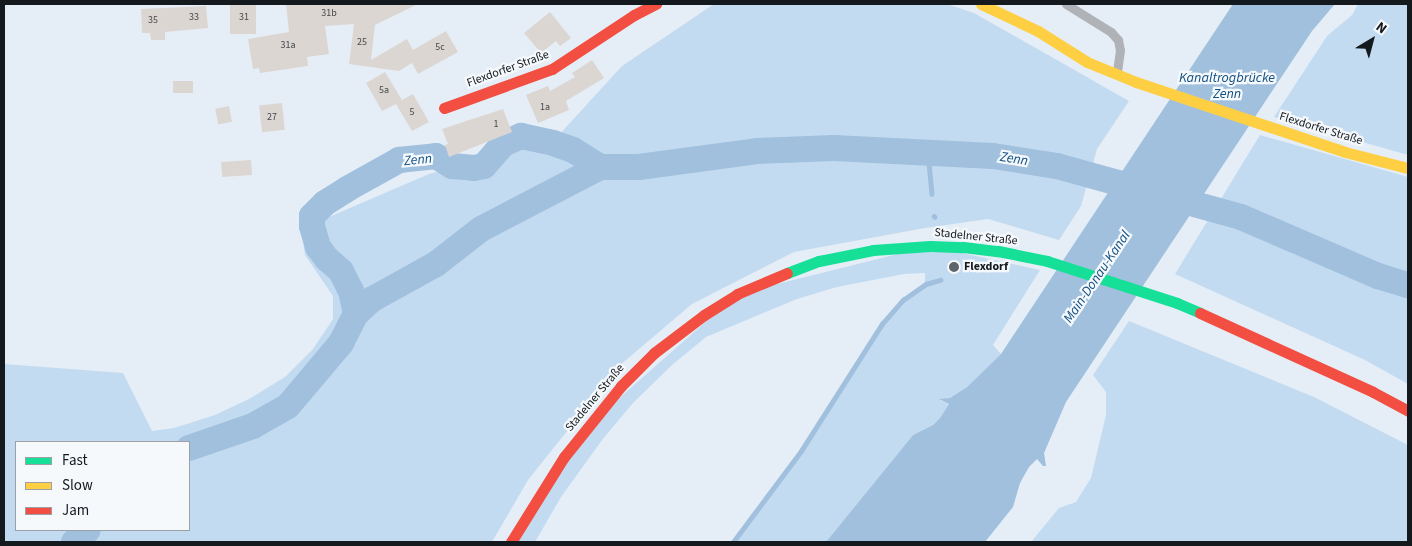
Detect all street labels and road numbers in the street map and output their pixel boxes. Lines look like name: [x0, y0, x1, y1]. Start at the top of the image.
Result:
street label: Flexdorfer Straße: [465, 47, 551, 91]
street label: Flexdorfer Straße: [1278, 110, 1364, 148]
street label: Stadelner Straße: [934, 225, 1018, 249]
street label: Stadelner Straße: [563, 361, 627, 435]

